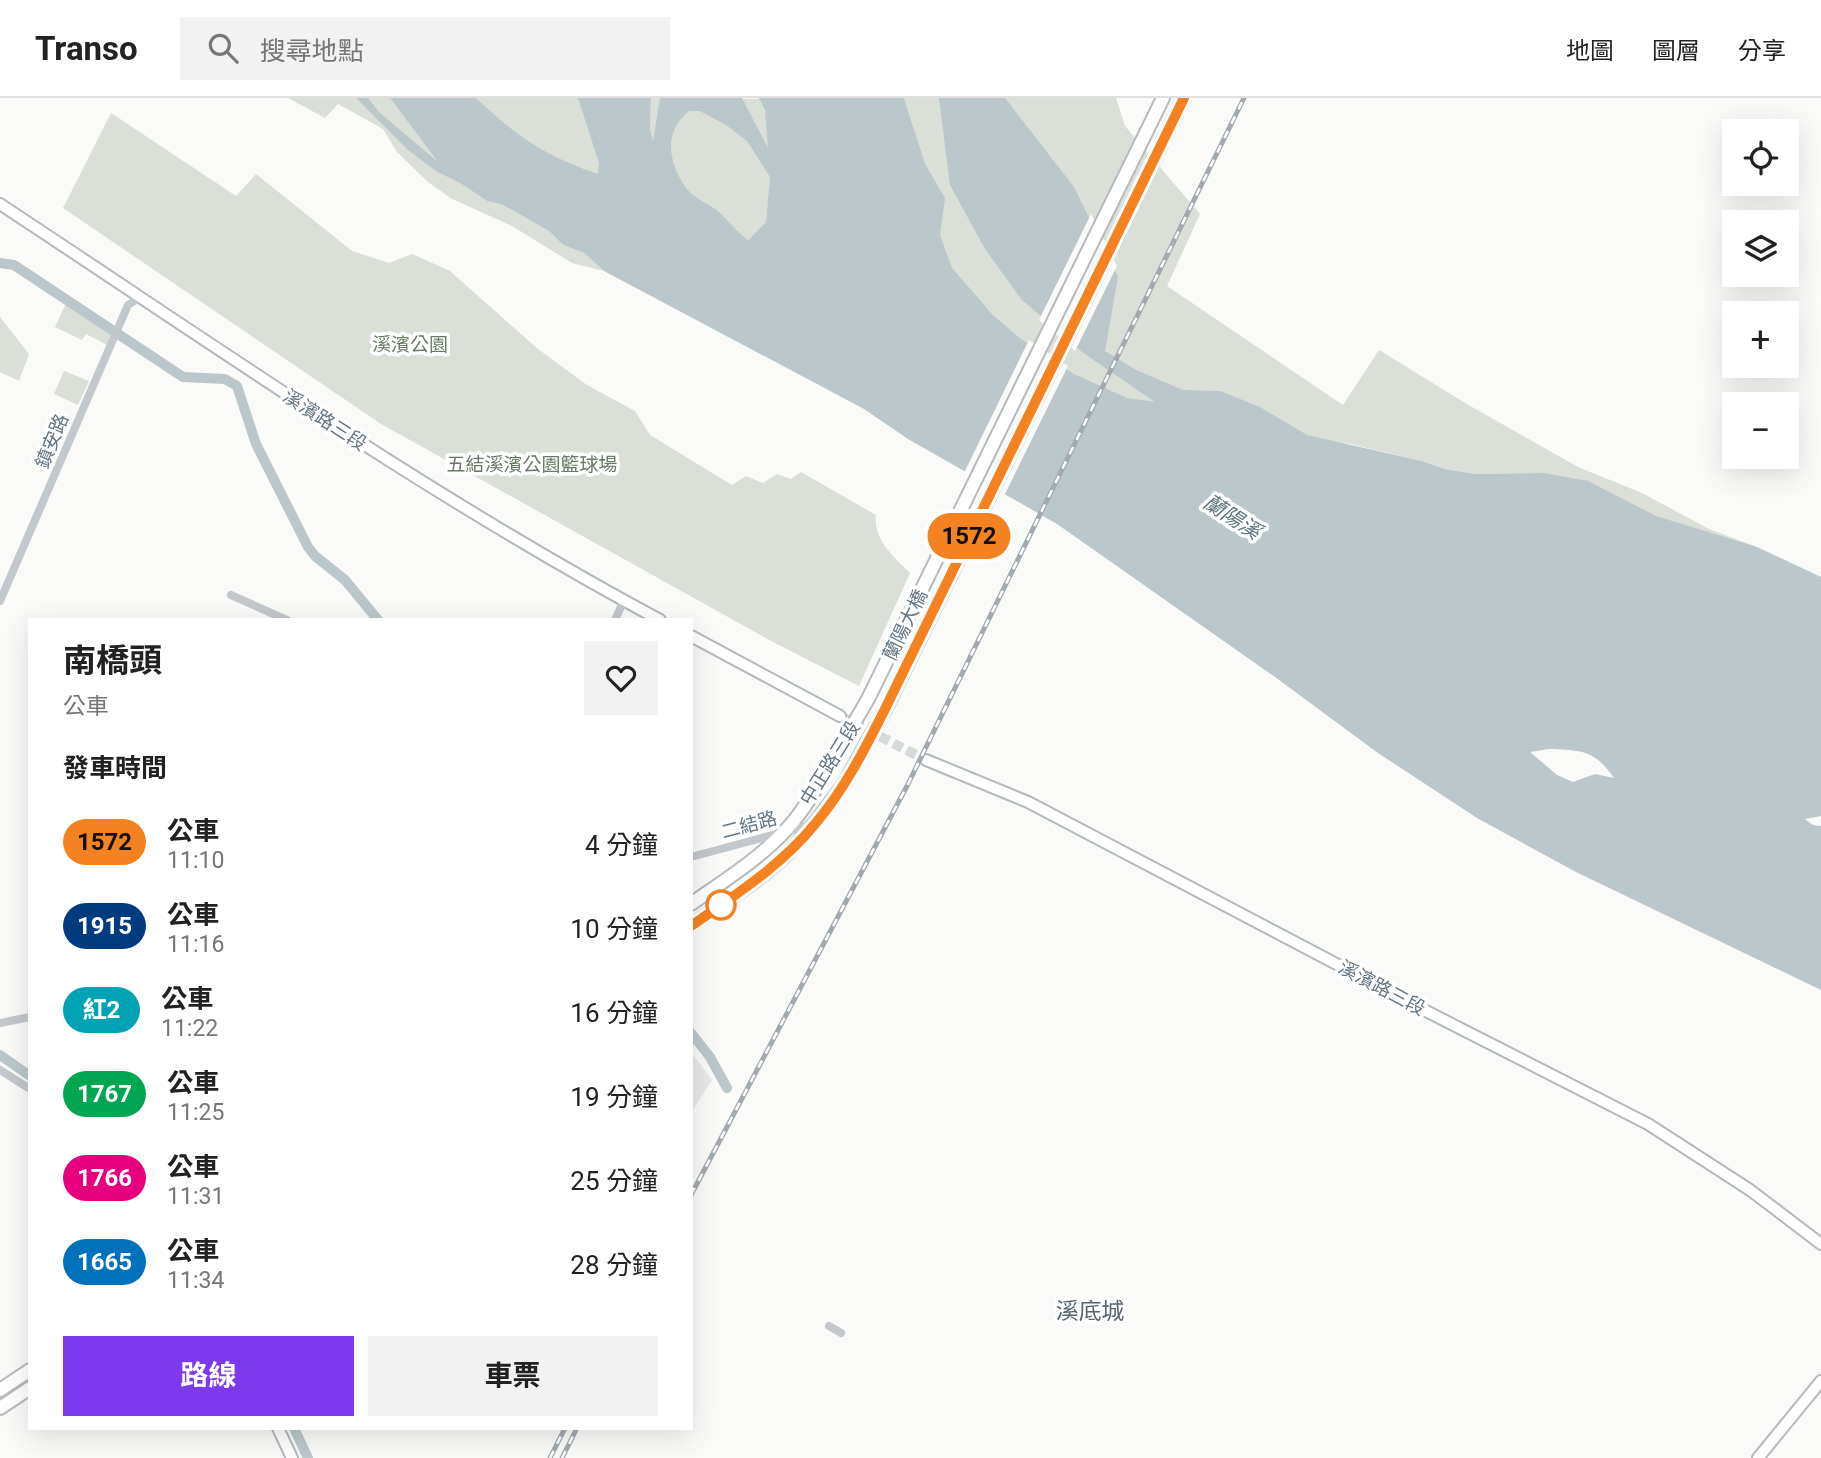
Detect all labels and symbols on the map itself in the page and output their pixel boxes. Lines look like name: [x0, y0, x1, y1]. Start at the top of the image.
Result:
park label: 溪濱公園: [372, 333, 448, 356]
street label: 溪濱路三段: [279, 384, 371, 456]
street label: 鎮安路: [31, 410, 73, 472]
park label: 五結溪濱公園籃球場: [446, 453, 618, 476]
water label: 蘭陽溪: [1199, 490, 1267, 546]
line badge: 1572: [920, 513, 1018, 559]
street label: 蘭陽大橋: [878, 586, 932, 664]
street label: 中正路三段: [795, 717, 865, 809]
street label: 二結路: [718, 807, 780, 843]
unlabelled marker: [706, 890, 736, 920]
street label: 溪濱路三段: [1335, 956, 1429, 1020]
district label: 溪底城: [1056, 1298, 1125, 1325]

